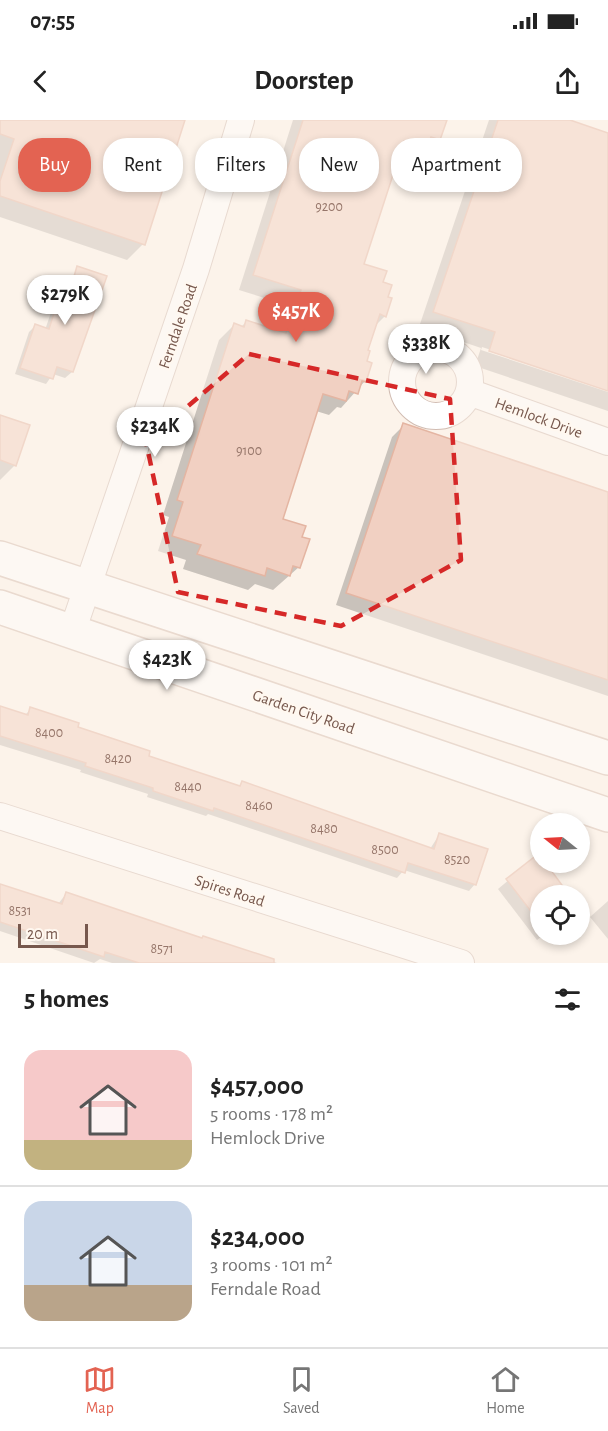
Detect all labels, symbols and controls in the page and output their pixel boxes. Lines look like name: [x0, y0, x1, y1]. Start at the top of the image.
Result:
text: 07:55: [30, 10, 75, 32]
icon: back: [24, 65, 57, 98]
icon: share: [551, 65, 584, 98]
text: Doorstep: [254, 67, 354, 94]
chip: Buy: [18, 138, 91, 192]
chip: Rent: [103, 138, 183, 192]
chip: Filters: [195, 138, 287, 192]
chip: New: [299, 138, 379, 192]
chip: Apartment: [391, 138, 522, 192]
house number: 9200: [315, 200, 343, 214]
pin: $279K: [23, 275, 107, 326]
street label: Ferndale Road: [156, 282, 200, 371]
text: $279K: [41, 284, 89, 304]
pin: $457K: [254, 292, 338, 343]
text: $457K: [272, 301, 320, 321]
pin: $338K: [384, 324, 468, 375]
text: $338K: [402, 333, 450, 353]
street label: Hemlock Drive: [493, 395, 585, 441]
pin: $234K: [113, 407, 197, 458]
text: $234K: [131, 416, 179, 436]
house number: 9100: [236, 444, 262, 458]
pin: $423K: [125, 640, 209, 691]
text: $423K: [143, 649, 191, 669]
street label: Garden City Road: [250, 687, 357, 738]
house number: 8400: [35, 726, 63, 740]
house number: 8420: [104, 752, 132, 766]
house number: 8440: [174, 780, 202, 794]
house number: 8460: [245, 799, 273, 813]
north arrow: [530, 813, 590, 873]
map controls: [530, 813, 590, 945]
house number: 8480: [310, 822, 338, 836]
house number: 8500: [371, 843, 399, 857]
house number: 8520: [444, 853, 470, 867]
street label: Spires Road: [193, 872, 267, 910]
button: locate: [530, 885, 590, 945]
house number: 8531: [8, 904, 32, 918]
scale bar: [18, 921, 88, 948]
text: 20 m: [27, 926, 58, 942]
house number: 8571: [150, 942, 174, 956]
icon: filters: [551, 983, 584, 1016]
text: 5 homes: [24, 986, 109, 1012]
text: $457,000: [210, 1073, 304, 1099]
icon: home: [72, 1074, 144, 1146]
text: 5 rooms · 178 m²: [210, 1104, 333, 1124]
text: Hemlock Drive: [210, 1128, 325, 1148]
text: $234,000: [210, 1224, 305, 1250]
icon: home: [72, 1225, 144, 1297]
text: 3 rooms · 101 m²: [210, 1255, 333, 1275]
text: Ferndale Road: [210, 1279, 321, 1299]
tab: Map: [83, 1363, 116, 1418]
tab: Saved: [283, 1363, 320, 1418]
tab: Home: [486, 1363, 525, 1418]

